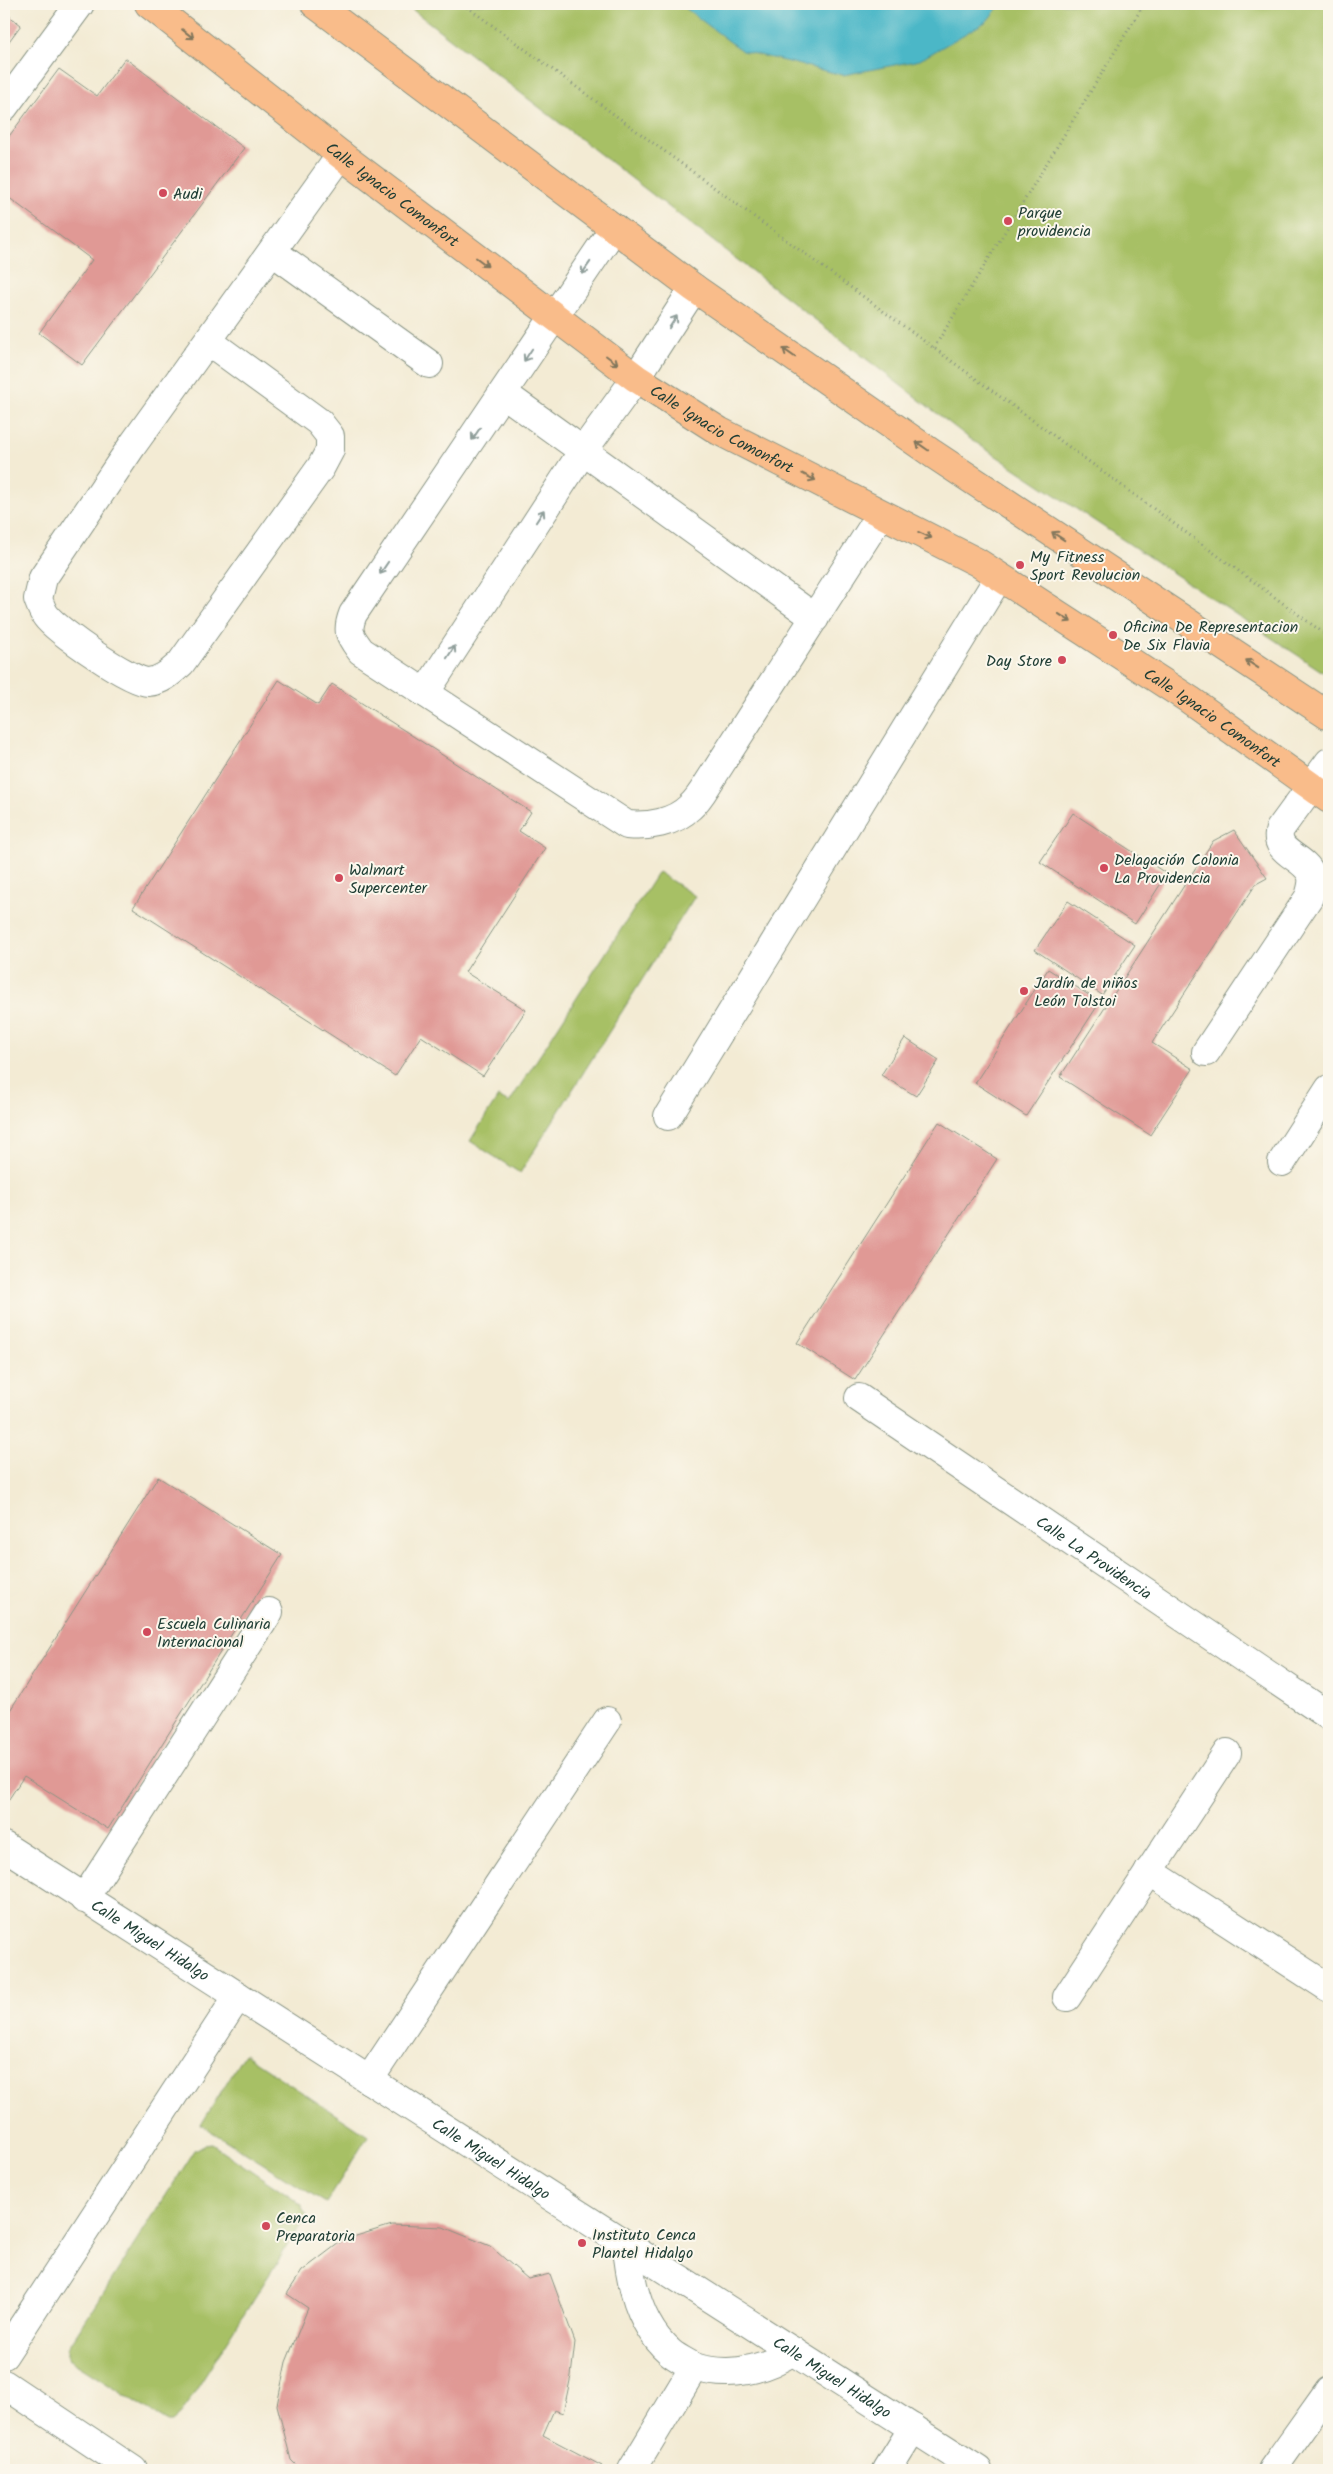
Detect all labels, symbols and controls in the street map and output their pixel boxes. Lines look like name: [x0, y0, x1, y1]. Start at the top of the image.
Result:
one-way arrow: [181, 28, 194, 39]
street label: Calle Ignacio Comonfort: [320, 136, 465, 255]
place label: Audi: [173, 182, 203, 207]
marker: Audi: [157, 187, 169, 199]
place label: Parque providencia: [1017, 201, 1091, 244]
marker: Parque providencia: [1002, 215, 1014, 227]
one-way arrow: [475, 257, 488, 268]
one-way arrow: [581, 261, 591, 275]
one-way arrow: [668, 316, 678, 330]
one-way arrow: [523, 347, 533, 361]
one-way arrow: [782, 348, 796, 358]
one-way arrow: [605, 354, 618, 365]
street label: Calle Ignacio Comonfort: [644, 379, 798, 481]
one-way arrow: [471, 427, 481, 441]
one-way arrow: [916, 441, 930, 451]
one-way arrow: [801, 472, 816, 482]
one-way arrow: [535, 509, 545, 523]
one-way arrow: [917, 531, 932, 541]
one-way arrow: [1051, 531, 1065, 541]
place label: My Fitness Sport Revolucion: [1030, 545, 1140, 588]
marker: My Fitness Sport Revolucion: [1014, 559, 1026, 571]
one-way arrow: [379, 561, 390, 575]
one-way arrow: [1057, 613, 1071, 623]
place label: Oficina De Representacion De Six Flavia: [1123, 615, 1298, 658]
marker: Oficina De Representacion De Six Flavia: [1107, 629, 1119, 641]
one-way arrow: [447, 645, 457, 659]
place label: Day Store: [986, 649, 1052, 674]
marker: Day Store: [1056, 654, 1068, 666]
one-way arrow: [1245, 659, 1259, 669]
street label: Calle Ignacio Comonfort: [1138, 662, 1286, 775]
place label: Delagación Colonia La Providencia: [1114, 848, 1239, 891]
place label: Walmart Supercenter: [349, 858, 429, 901]
marker: Delagación Colonia La Providencia: [1098, 862, 1110, 874]
marker: Walmart Supercenter: [333, 872, 345, 884]
place label: Jardín de niños León Tolstoi: [1034, 971, 1138, 1014]
marker: Jardín de niños León Tolstoi: [1018, 985, 1030, 997]
street label: Calle La Providencia: [1030, 1510, 1156, 1607]
place label: Escuela Culinaria Internacional: [157, 1612, 271, 1655]
marker: Escuela Culinaria Internacional: [141, 1626, 153, 1638]
street label: Calle Miguel Hidalgo: [85, 1894, 214, 1989]
street label: Calle Miguel Hidalgo: [426, 2112, 555, 2207]
place label: Cenca Preparatoria: [276, 2206, 355, 2249]
marker: Cenca Preparatoria: [260, 2220, 272, 2232]
place label: Instituto Cenca Plantel Hidalgo: [592, 2223, 696, 2266]
marker: Instituto Cenca Plantel Hidalgo: [576, 2237, 588, 2249]
street label: Calle Miguel Hidalgo: [767, 2331, 896, 2425]

